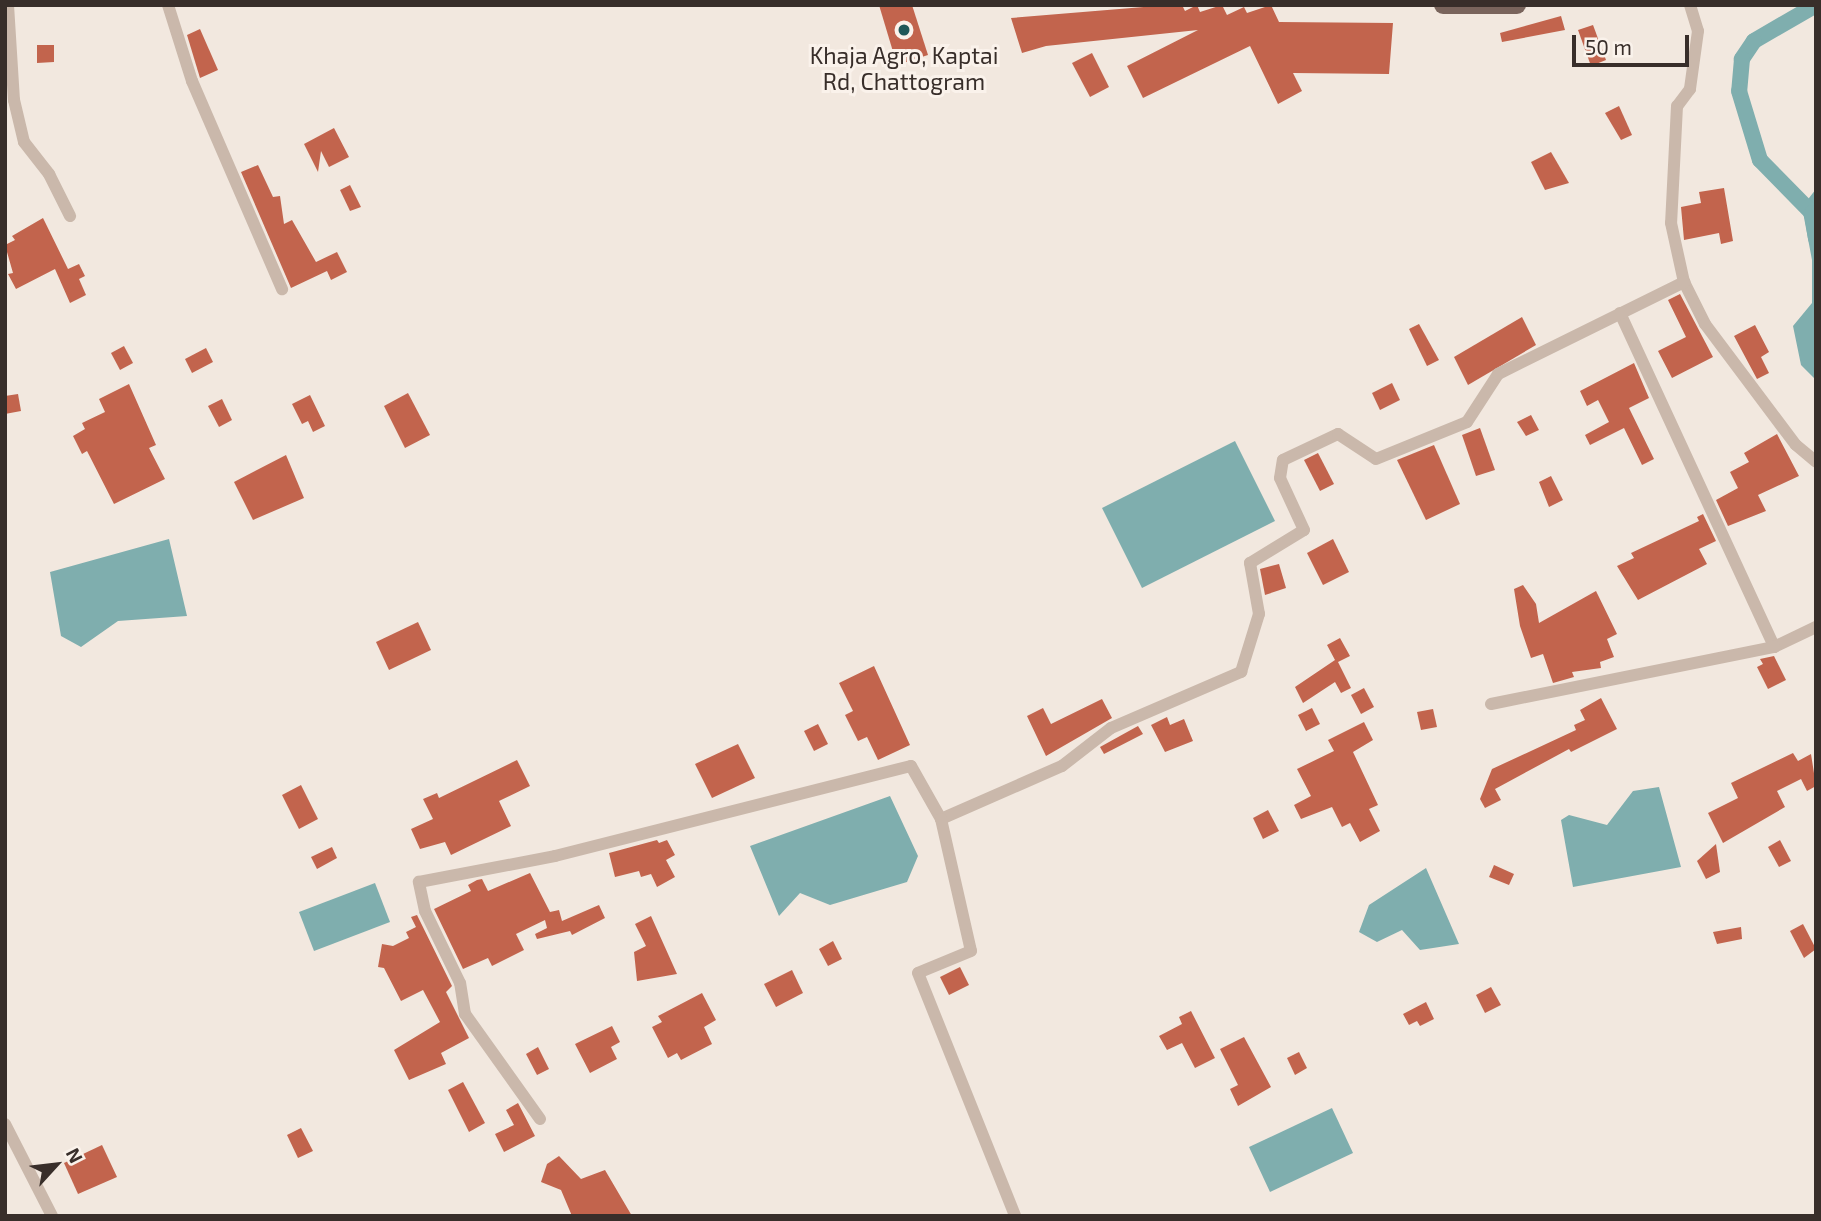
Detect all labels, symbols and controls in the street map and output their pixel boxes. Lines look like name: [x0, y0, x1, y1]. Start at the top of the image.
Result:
scale bar: [1576, 21, 1693, 65]
marker: Khaja Agro, Kaptai Rd, Chattogram: [896, 22, 912, 38]
text: 50 m: [1585, 34, 1632, 59]
place label: Khaja Agro, Kaptai Rd, Chattogram: [809, 41, 999, 95]
north arrow: [21, 1130, 91, 1200]
text: N: [62, 1144, 89, 1167]

